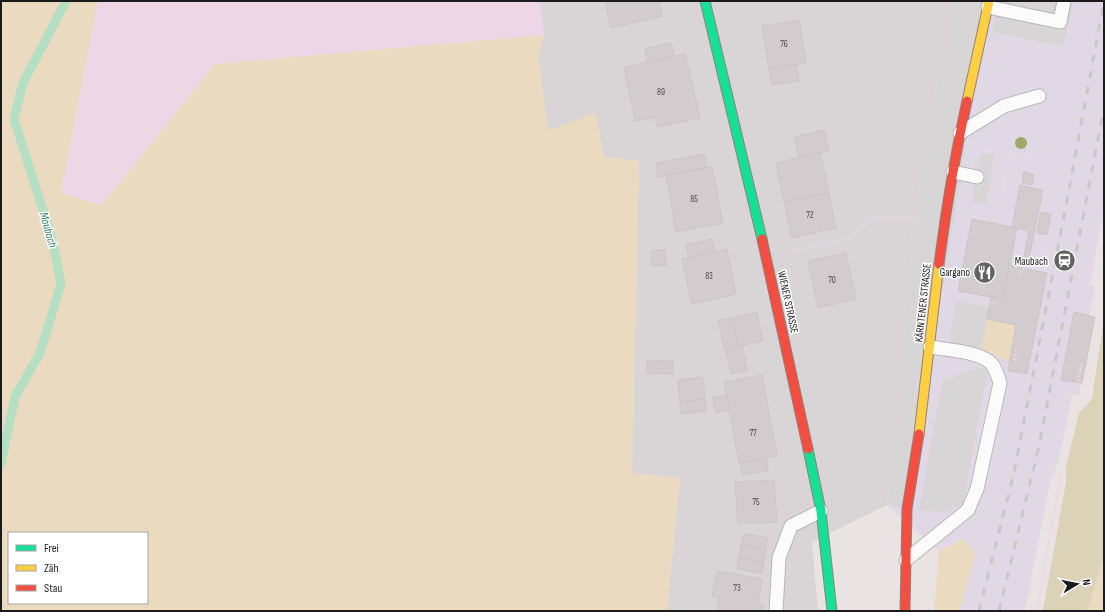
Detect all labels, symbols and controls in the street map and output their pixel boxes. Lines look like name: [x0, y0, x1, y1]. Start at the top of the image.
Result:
house number: 76: [780, 39, 788, 50]
house number: 89: [657, 87, 665, 98]
house number: 85: [690, 194, 698, 205]
house number: 72: [806, 210, 814, 221]
water label: Maubach: [36, 211, 60, 249]
station icon: Maubach: [1051, 248, 1077, 274]
place label: Maubach: [1015, 255, 1048, 268]
restaurant icon: Gargano: [972, 259, 998, 285]
street label: KÄRNTENER STRASSE: [912, 263, 934, 343]
place label: Gargano: [940, 266, 970, 279]
street label: WIENER STRASSE: [775, 270, 801, 334]
house number: 83: [705, 271, 713, 282]
house number: 70: [828, 275, 836, 286]
house number: 77: [749, 428, 757, 439]
house number: 75: [752, 497, 760, 508]
legend: [8, 532, 148, 604]
text: Frei: [44, 541, 59, 556]
text: Zäh: [44, 561, 59, 576]
north arrow: [1057, 564, 1097, 604]
text: N: [1079, 578, 1093, 586]
text: Stau: [44, 581, 62, 596]
house number: 73: [733, 583, 741, 594]

